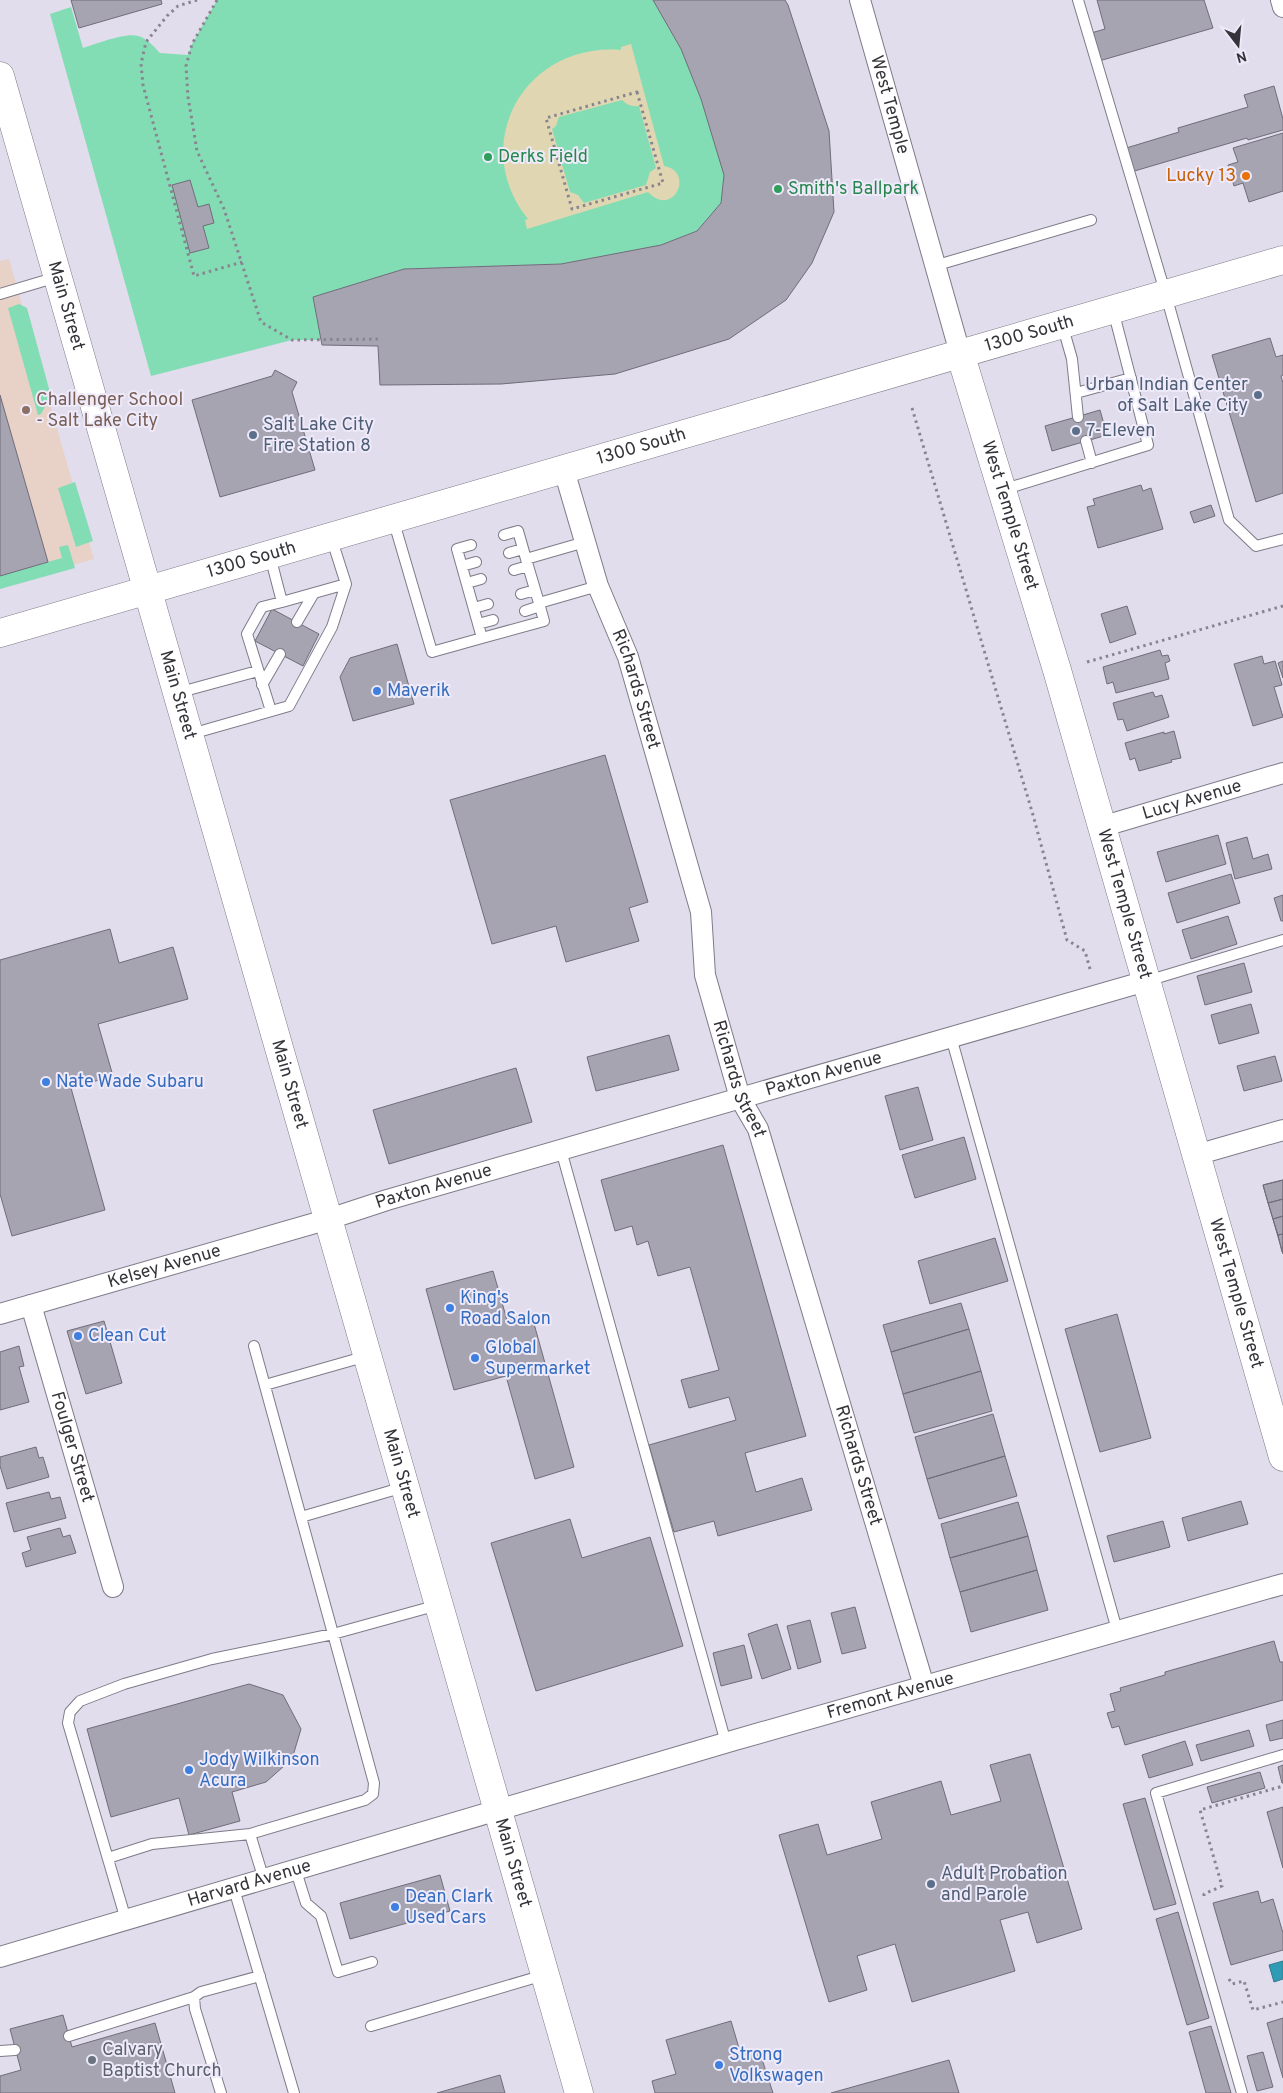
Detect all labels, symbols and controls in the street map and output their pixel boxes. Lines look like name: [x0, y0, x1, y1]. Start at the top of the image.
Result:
north arrow: [1213, 20, 1263, 70]
text: N: [1234, 46, 1248, 66]
street label: West Temple: [865, 53, 915, 157]
place label: Derks Field: [498, 146, 588, 169]
marker: Derks Field: [482, 151, 494, 163]
place label: Lucky 13: [1166, 165, 1236, 188]
marker: Lucky 13: [1240, 170, 1252, 182]
place label: Smith's Ballpark: [788, 178, 919, 201]
marker: Smith's Ballpark: [772, 183, 784, 195]
street label: Main Street: [42, 258, 90, 353]
street label: 1300 South: [982, 310, 1077, 358]
place label: Urban Indian Center of Salt Lake City: [1085, 374, 1248, 418]
place label: Challenger School - Salt Lake City: [36, 389, 183, 433]
marker: Urban Indian Center of Salt Lake City: [1252, 389, 1264, 401]
marker: Challenger School - Salt Lake City: [20, 404, 32, 416]
place label: Salt Lake City Fire Station 8: [263, 414, 374, 458]
place label: 7-Eleven: [1086, 420, 1155, 443]
street label: 1300 South: [594, 423, 689, 470]
marker: 7-Eleven: [1070, 425, 1082, 437]
marker: Salt Lake City Fire Station 8: [247, 429, 259, 441]
street label: West Temple Street: [976, 438, 1043, 593]
street label: 1300 South: [204, 536, 299, 584]
street label: Richards Street: [606, 626, 665, 752]
street label: Main Street: [154, 648, 201, 742]
place label: Maverik: [387, 680, 450, 703]
marker: Maverik: [371, 685, 383, 697]
street label: Lucy Avenue: [1140, 774, 1244, 826]
street label: West Temple Street: [1092, 826, 1157, 982]
street label: Richards Street: [707, 1017, 771, 1140]
street label: Main Street: [266, 1037, 313, 1132]
street label: Paxton Avenue: [763, 1046, 885, 1102]
place label: Nate Wade Subaru: [56, 1071, 204, 1094]
marker: Nate Wade Subaru: [40, 1076, 52, 1088]
street label: Paxton Avenue: [372, 1159, 495, 1215]
street label: West Temple Street: [1203, 1215, 1269, 1371]
street label: Kelsey Avenue: [105, 1239, 224, 1294]
place label: King's Road Salon: [460, 1287, 551, 1331]
marker: King's Road Salon: [444, 1302, 456, 1314]
place label: Clean Cut: [88, 1325, 167, 1348]
marker: Clean Cut: [72, 1330, 84, 1342]
place label: Global Supermarket: [485, 1337, 591, 1381]
marker: Global Supermarket: [469, 1352, 481, 1364]
street label: Foulger Street: [45, 1389, 99, 1505]
street label: Richards Street: [829, 1402, 887, 1528]
street label: Main Street: [377, 1426, 425, 1521]
street label: Fremont Avenue: [824, 1667, 957, 1725]
place label: Jody Wilkinson Acura: [199, 1749, 320, 1793]
marker: Jody Wilkinson Acura: [183, 1764, 195, 1776]
street label: Main Street: [489, 1815, 537, 1910]
street label: Harvard Avenue: [185, 1854, 314, 1913]
place label: Adult Probation and Parole: [941, 1863, 1068, 1907]
marker: Adult Probation and Parole: [925, 1878, 937, 1890]
place label: Dean Clark Used Cars: [405, 1886, 493, 1930]
marker: Dean Clark Used Cars: [389, 1901, 401, 1913]
place label: Calvary Baptist Church: [102, 2039, 222, 2083]
place label: Strong Volkswagen: [729, 2044, 824, 2088]
marker: Calvary Baptist Church: [86, 2054, 98, 2066]
marker: Strong Volkswagen: [713, 2059, 725, 2071]

